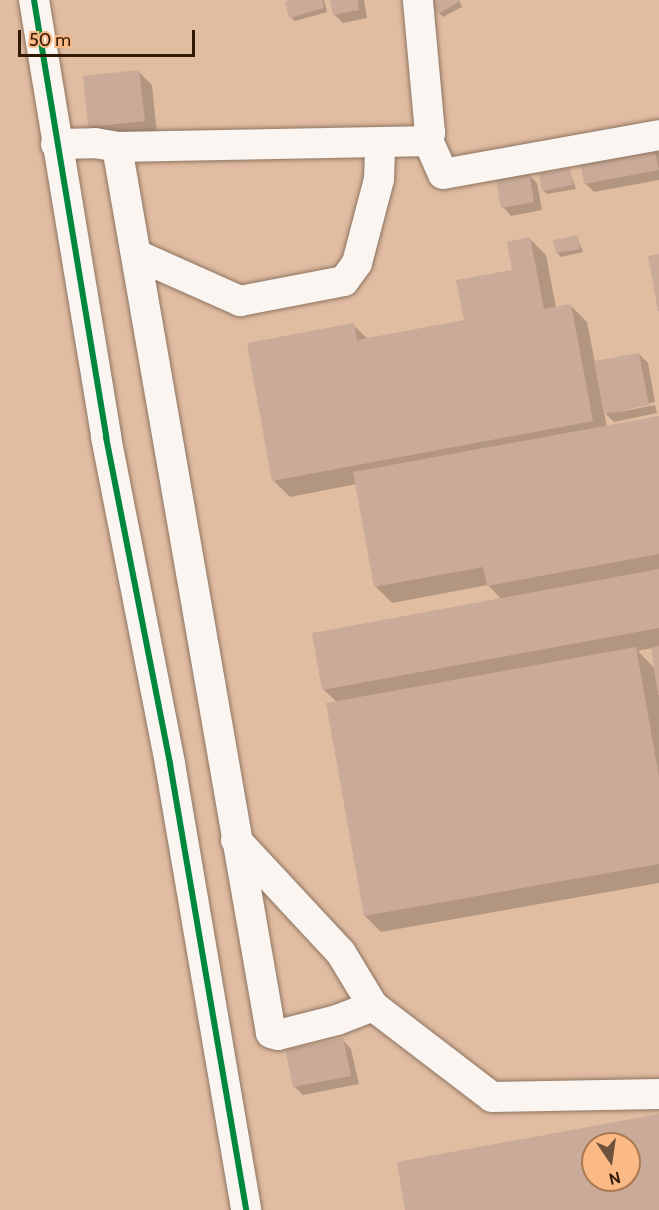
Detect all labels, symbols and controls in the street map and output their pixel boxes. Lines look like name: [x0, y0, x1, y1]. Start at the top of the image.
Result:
scale bar: [21, 18, 198, 56]
text: 50 m: [29, 29, 71, 51]
north arrow: [581, 1132, 641, 1192]
text: N: [607, 1168, 622, 1189]

